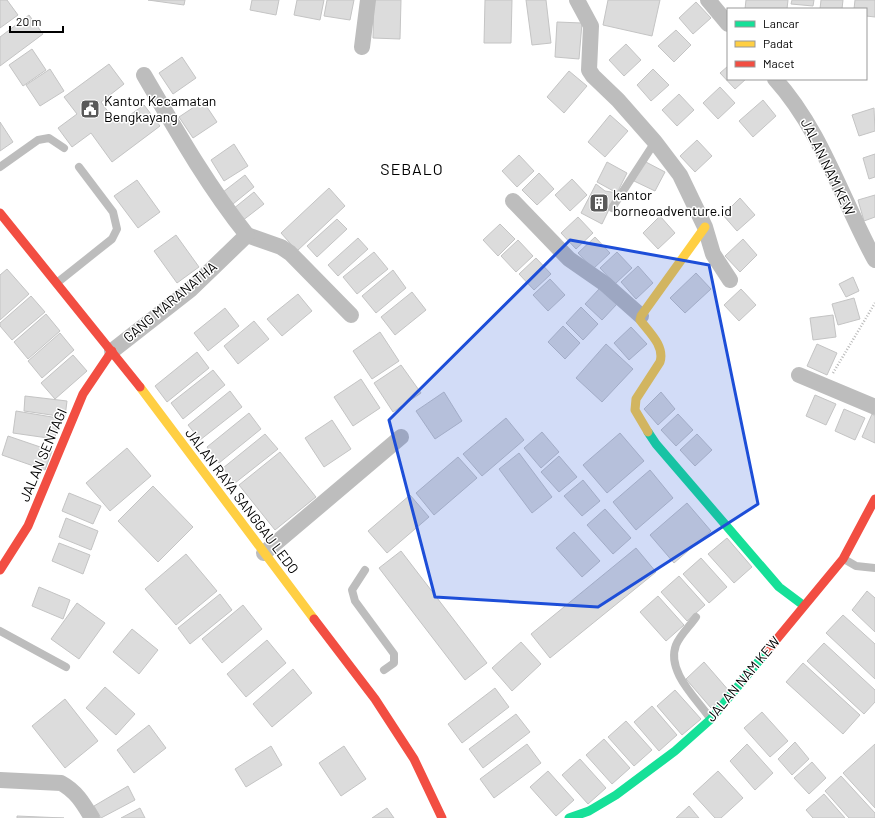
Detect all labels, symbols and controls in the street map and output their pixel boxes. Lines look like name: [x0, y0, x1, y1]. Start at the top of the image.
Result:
scale bar: [10, 8, 63, 34]
legend: [727, 8, 867, 80]
text: 20 m: [16, 14, 42, 28]
text: Lancar: [763, 16, 800, 30]
text: Padat: [763, 36, 793, 50]
text: Macet: [763, 56, 795, 70]
place label: Kantor Kecamatan Bengkayang: [104, 92, 216, 125]
public building icon: Kantor Kecamatan Bengkayang: [79, 98, 101, 120]
street label: JALAN NAM KEW: [798, 115, 859, 218]
district label: SEBALO: [380, 159, 444, 178]
place label: kantor borneoadventure.id: [613, 186, 732, 219]
building icon: kantor borneoadventure.id: [588, 192, 610, 214]
street label: GANG MARANATHA: [119, 257, 220, 346]
street label: JALAN SENTAGI: [15, 406, 70, 504]
street label: JALAN RAYA SANGGAU LEDO: [182, 425, 303, 577]
street label: JALAN NAM KEW: [702, 633, 783, 725]

